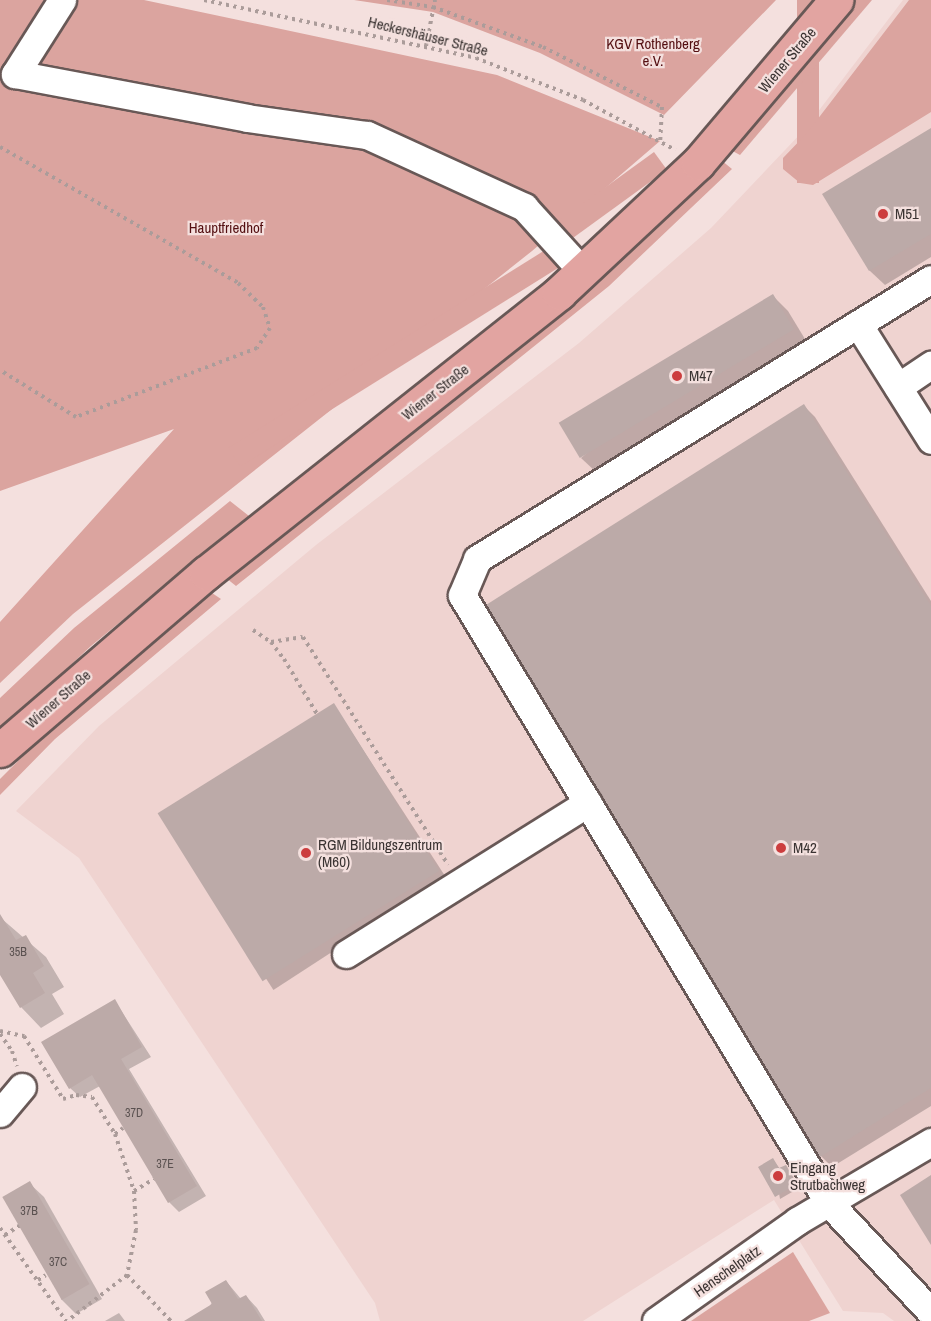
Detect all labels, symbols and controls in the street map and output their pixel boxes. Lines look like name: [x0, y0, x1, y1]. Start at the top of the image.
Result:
street label: Heckershäuser Straße: [366, 12, 490, 60]
street label: Wiener Straße: [754, 24, 820, 96]
park label: KGV Rothenberg e.V.: [606, 34, 700, 69]
place label: M51: [895, 205, 919, 223]
marker: M51: [876, 207, 890, 221]
park label: Hauptfriedhof: [189, 219, 263, 237]
street label: Wiener Straße: [398, 360, 472, 424]
place label: M47: [689, 367, 713, 385]
marker: M47: [670, 369, 684, 383]
street label: Wiener Straße: [22, 666, 94, 732]
place label: RGM Bildungszentrum (M60): [318, 835, 442, 870]
place label: M42: [793, 839, 817, 857]
marker: M42: [774, 841, 788, 855]
marker: RGM Bildungszentrum (M60): [299, 846, 313, 860]
house number: 35B: [9, 946, 27, 960]
house number: 37D: [125, 1107, 143, 1121]
house number: 37E: [156, 1158, 174, 1172]
place label: Eingang Strutbachweg: [790, 1158, 865, 1193]
marker: Eingang Strutbachweg: [771, 1169, 785, 1183]
house number: 37B: [20, 1205, 38, 1219]
street label: Henschelplatz: [690, 1241, 764, 1301]
house number: 37C: [49, 1256, 67, 1270]

